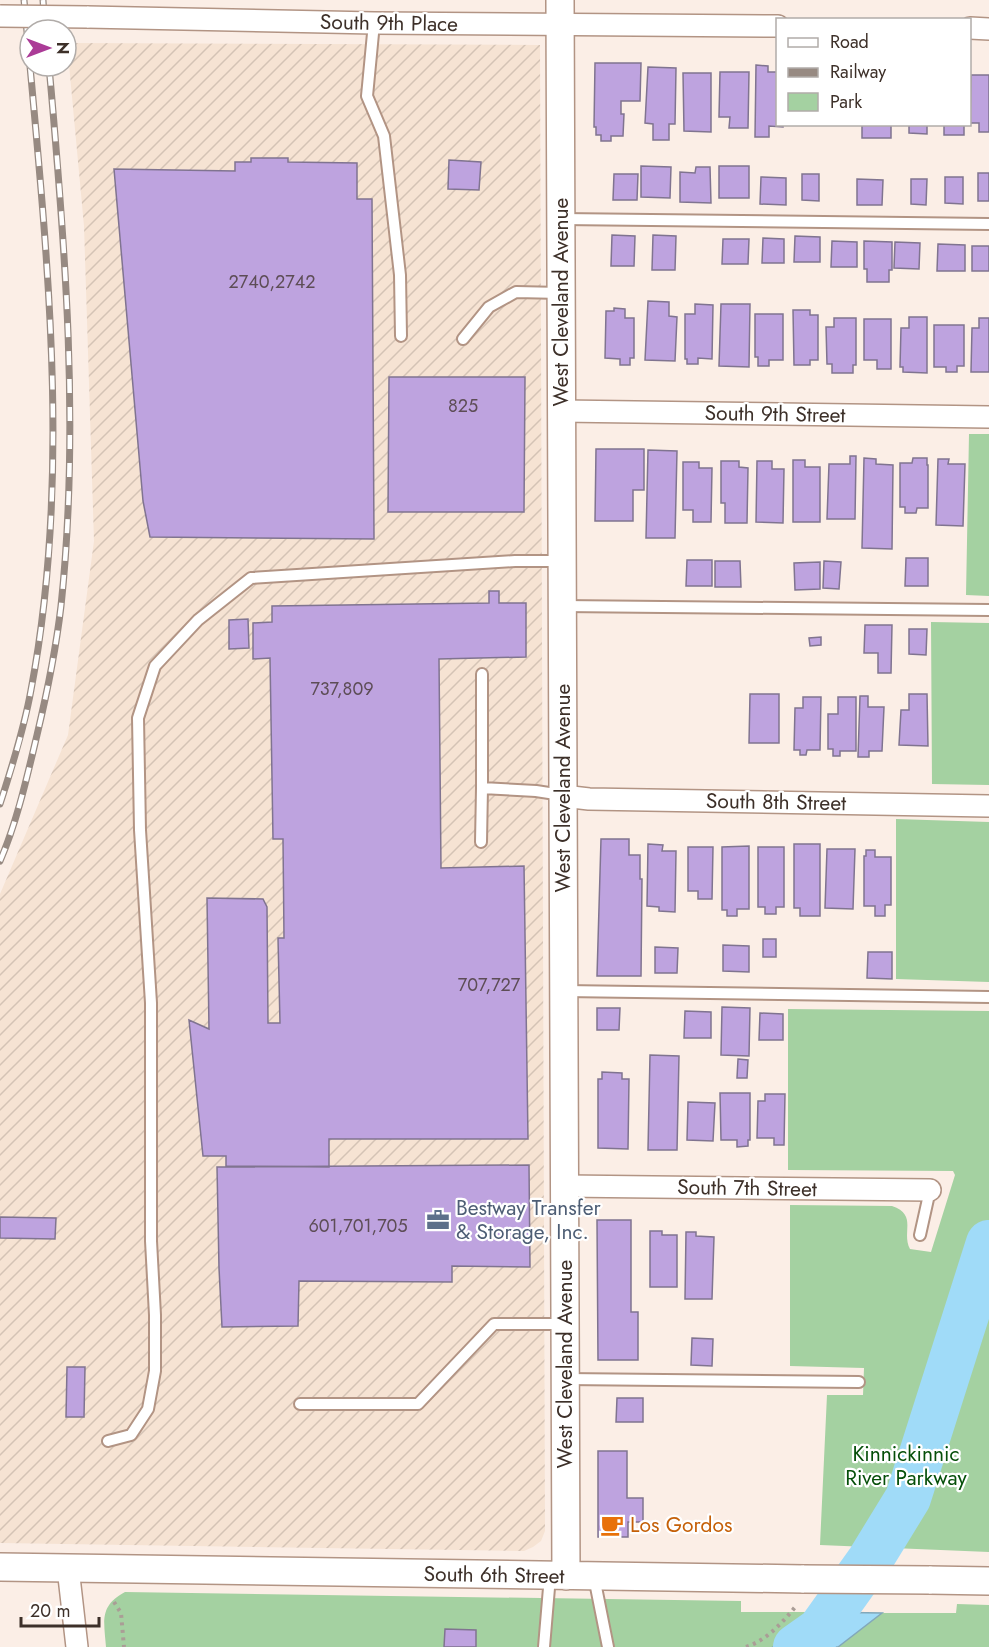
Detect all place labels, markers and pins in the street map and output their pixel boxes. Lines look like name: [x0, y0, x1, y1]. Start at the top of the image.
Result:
place label: Bestway Transfer & Storage, Inc.: [456, 1193, 602, 1247]
office icon: Bestway Transfer & Storage, Inc.: [425, 1207, 451, 1233]
place label: Los Gordos: [630, 1510, 733, 1540]
cafe icon: Los Gordos: [599, 1512, 625, 1538]

